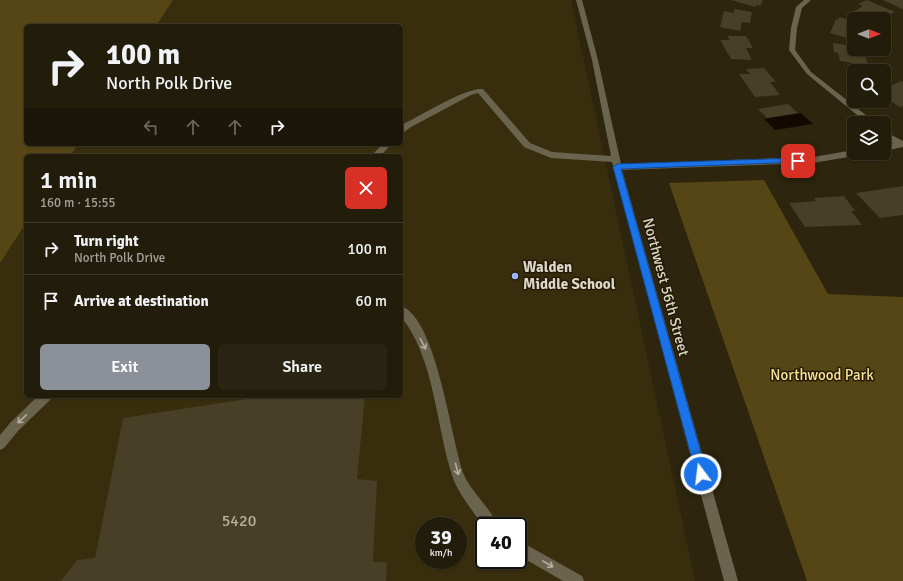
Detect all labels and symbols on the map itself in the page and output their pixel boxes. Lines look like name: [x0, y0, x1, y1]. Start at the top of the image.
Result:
north arrow: [847, 12, 891, 56]
pin: [781, 144, 815, 178]
street label: Northwest 56th Street: [639, 216, 693, 358]
place label: Walden Middle School: [523, 258, 616, 293]
marker: Walden Middle School: [510, 271, 520, 281]
one-way arrow: [420, 338, 427, 350]
park label: Northwood Park: [770, 366, 874, 384]
one-way arrow: [17, 414, 27, 424]
position arrow: [680, 453, 722, 495]
one-way arrow: [453, 463, 461, 476]
house number: 5420: [222, 511, 256, 531]
speed limit sign: 40: [475, 517, 527, 569]
one-way arrow: [542, 560, 554, 568]

